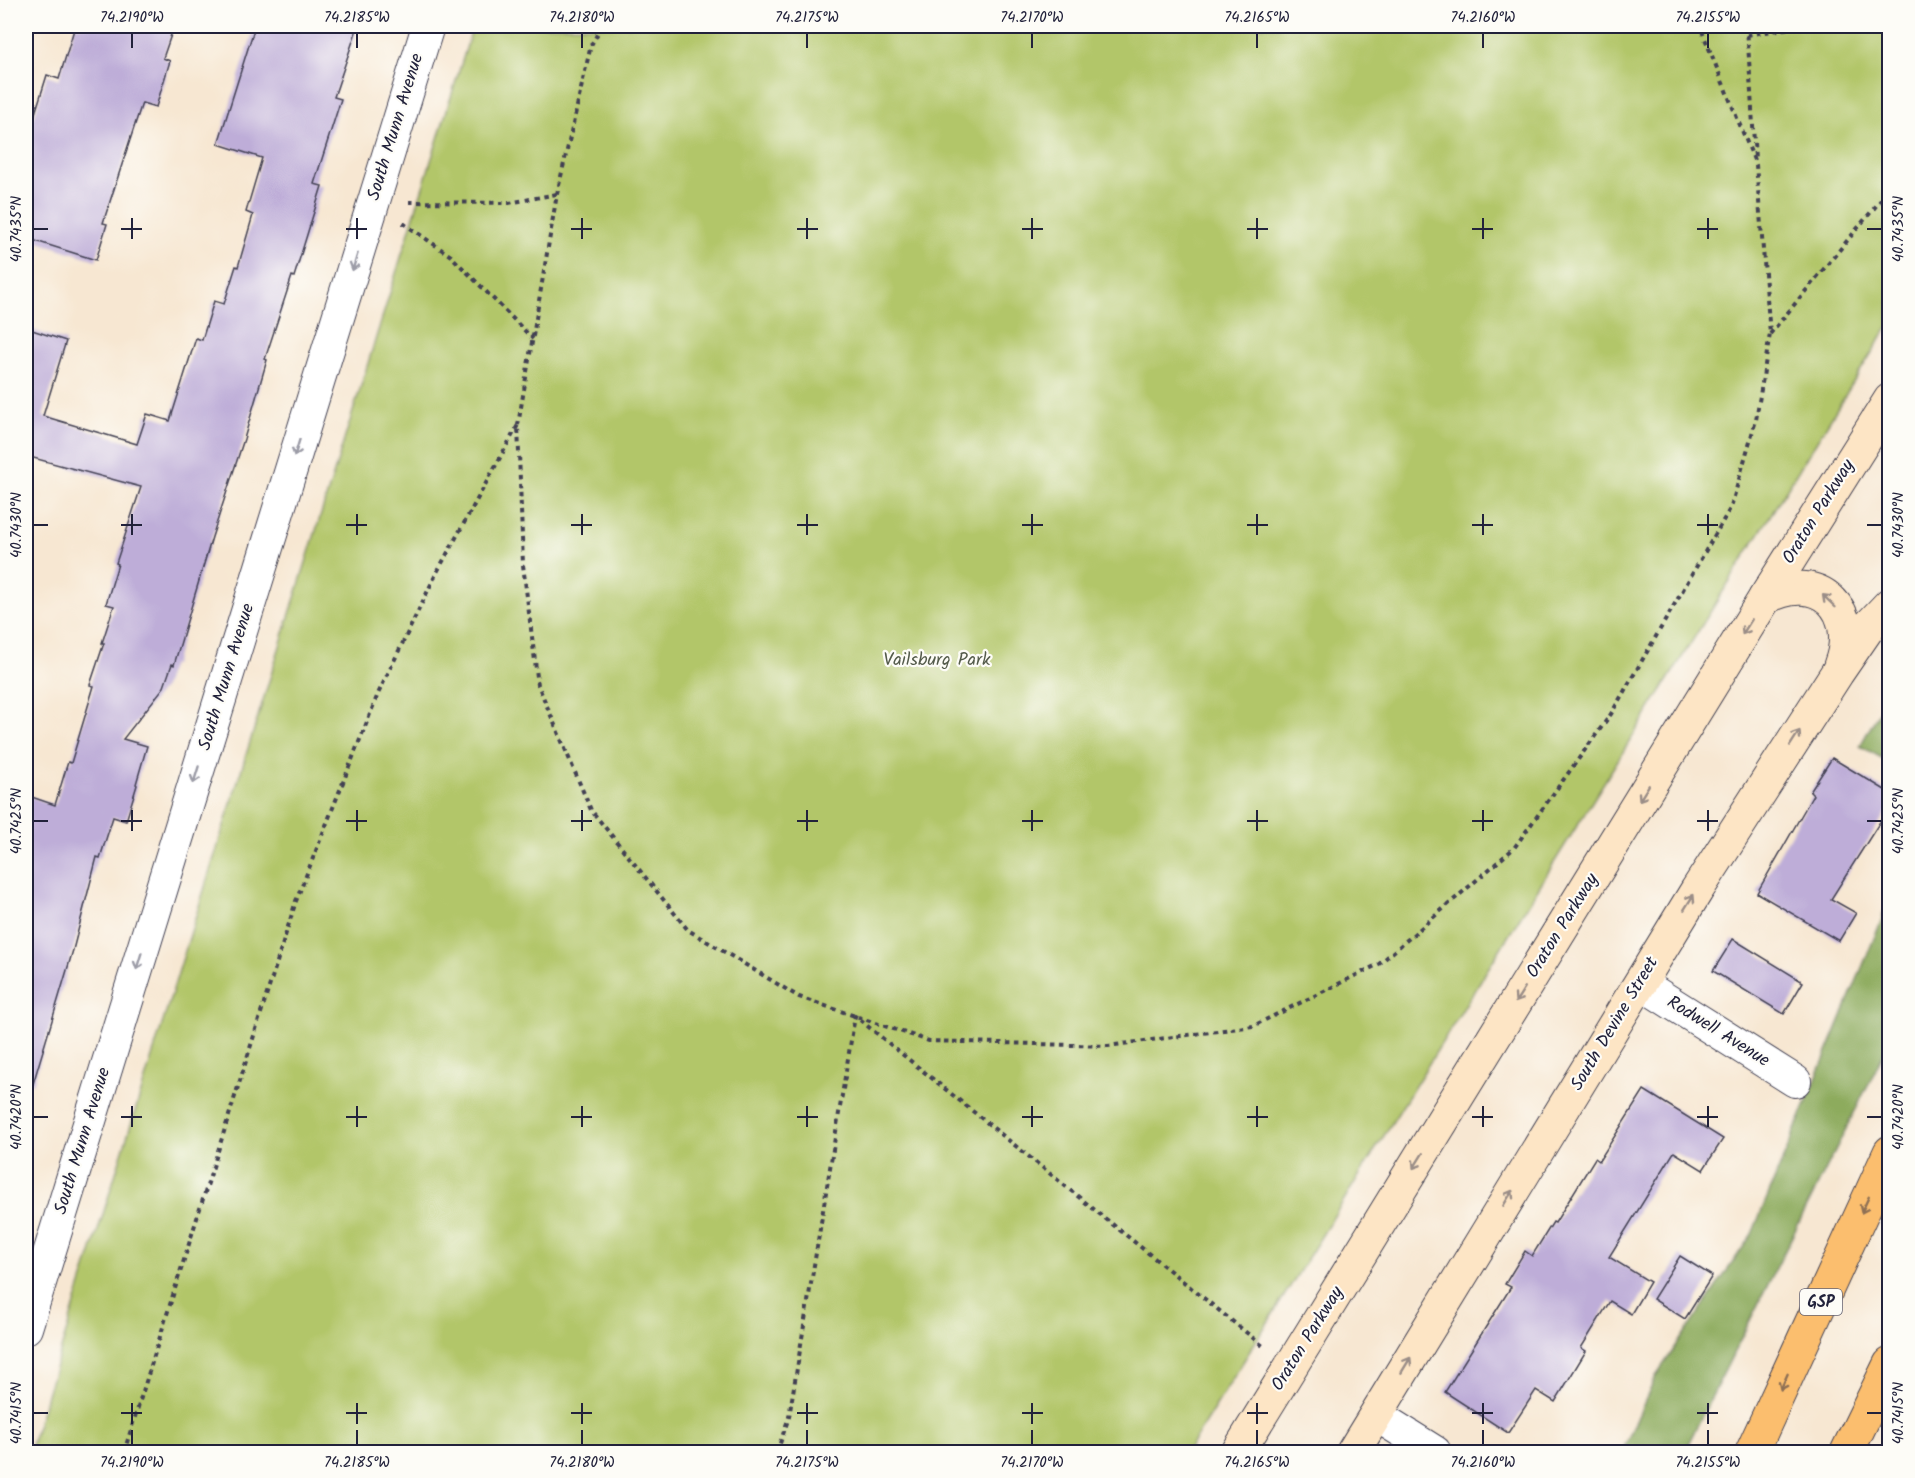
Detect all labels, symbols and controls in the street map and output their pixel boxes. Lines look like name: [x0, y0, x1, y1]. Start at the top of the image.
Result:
text: 74.2190°W: [100, 6, 164, 30]
text: 74.2185°W: [324, 6, 390, 30]
text: 74.2180°W: [549, 6, 615, 30]
text: 74.2175°W: [775, 6, 839, 30]
text: 74.2170°W: [1000, 6, 1064, 30]
text: 74.2165°W: [1224, 6, 1290, 30]
text: 74.2160°W: [1451, 6, 1516, 30]
text: 74.2155°W: [1675, 6, 1741, 30]
street label: South Munn Avenue: [360, 50, 432, 204]
text: 40.7435°N: [5, 196, 29, 262]
text: 40.7435°N: [1887, 196, 1911, 262]
one-way arrow: [348, 252, 359, 271]
one-way arrow: [291, 438, 302, 457]
street label: Oraton Parkway: [1775, 453, 1863, 570]
text: 40.7430°N: [5, 492, 29, 558]
text: 40.7430°N: [1887, 492, 1911, 558]
one-way arrow: [1822, 593, 1837, 608]
street label: South Munn Avenue: [191, 600, 263, 754]
one-way arrow: [1740, 618, 1752, 635]
park label: Vailsburg Park: [884, 646, 991, 675]
one-way arrow: [1789, 730, 1801, 747]
one-way arrow: [190, 765, 201, 784]
one-way arrow: [1638, 784, 1650, 801]
text: 40.7425°N: [5, 788, 29, 854]
text: 40.7425°N: [1887, 788, 1911, 854]
street label: Oraton Parkway: [1519, 867, 1607, 984]
one-way arrow: [1684, 894, 1696, 911]
street label: South Devine Street: [1563, 950, 1667, 1097]
one-way arrow: [133, 951, 144, 970]
one-way arrow: [1513, 986, 1525, 1003]
street label: Rodwell Avenue: [1661, 989, 1775, 1075]
street label: South Munn Avenue: [47, 1064, 119, 1218]
text: 40.7420°N: [5, 1084, 29, 1150]
text: 40.7420°N: [1887, 1084, 1911, 1150]
one-way arrow: [1411, 1152, 1423, 1169]
one-way arrow: [1503, 1190, 1515, 1207]
one-way arrow: [1859, 1195, 1871, 1213]
street label: Oraton Parkway: [1264, 1280, 1352, 1397]
road number: GSP: [1800, 1289, 1842, 1315]
one-way arrow: [1401, 1357, 1413, 1374]
one-way arrow: [1778, 1373, 1790, 1391]
text: 40.7415°N: [5, 1382, 29, 1444]
text: 40.7415°N: [1887, 1382, 1911, 1444]
text: 74.2190°W: [100, 1451, 164, 1475]
text: 74.2185°W: [324, 1451, 390, 1475]
text: 74.2180°W: [549, 1451, 615, 1475]
text: 74.2175°W: [775, 1451, 839, 1475]
text: 74.2170°W: [1000, 1451, 1064, 1475]
text: 74.2165°W: [1224, 1451, 1290, 1475]
text: 74.2160°W: [1451, 1451, 1516, 1475]
text: 74.2155°W: [1675, 1451, 1741, 1475]

